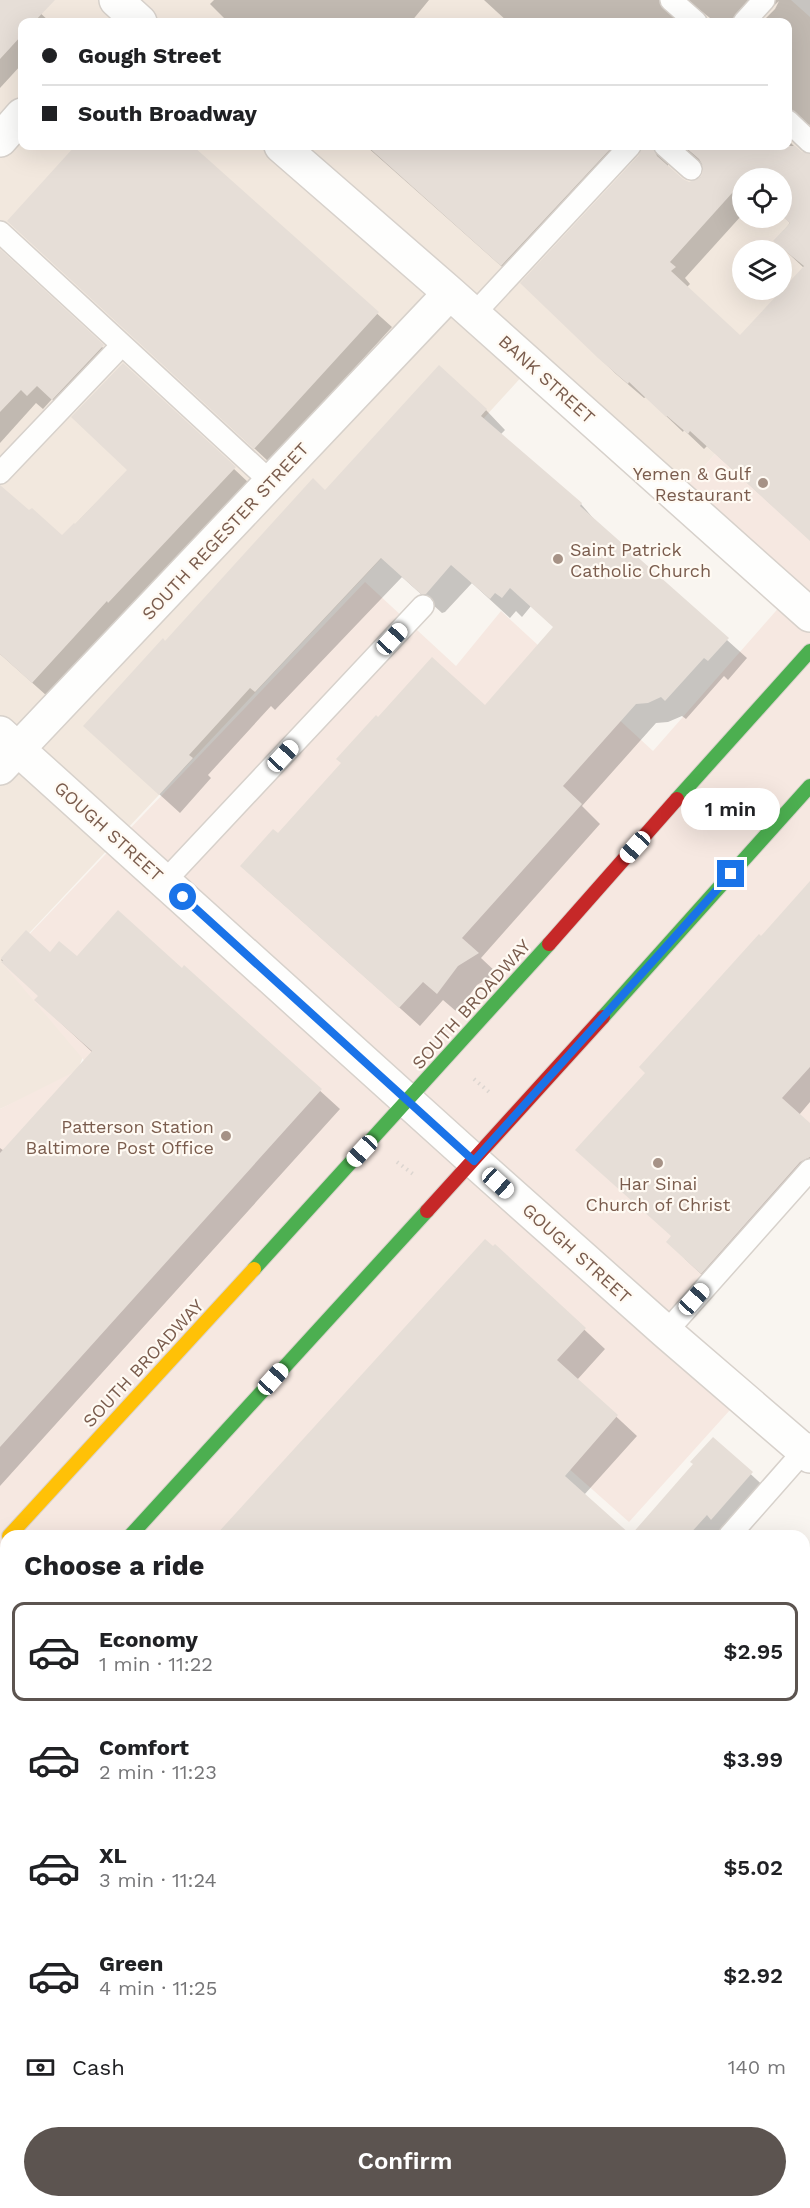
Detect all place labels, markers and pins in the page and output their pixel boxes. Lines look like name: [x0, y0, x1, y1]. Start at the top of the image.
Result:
place label: Yemen & Gulf Restaurant: [633, 463, 751, 505]
marker: Yemen & Gulf Restaurant: [756, 476, 770, 490]
place label: Saint Patrick Catholic Church: [570, 539, 711, 581]
marker: Saint Patrick Catholic Church: [551, 552, 565, 566]
place label: Patterson Station Baltimore Post Office: [25, 1116, 214, 1158]
marker: Patterson Station Baltimore Post Office: [219, 1129, 233, 1143]
marker: Har Sinai Church of Christ: [651, 1156, 665, 1170]
place label: Har Sinai Church of Christ: [586, 1173, 731, 1215]

